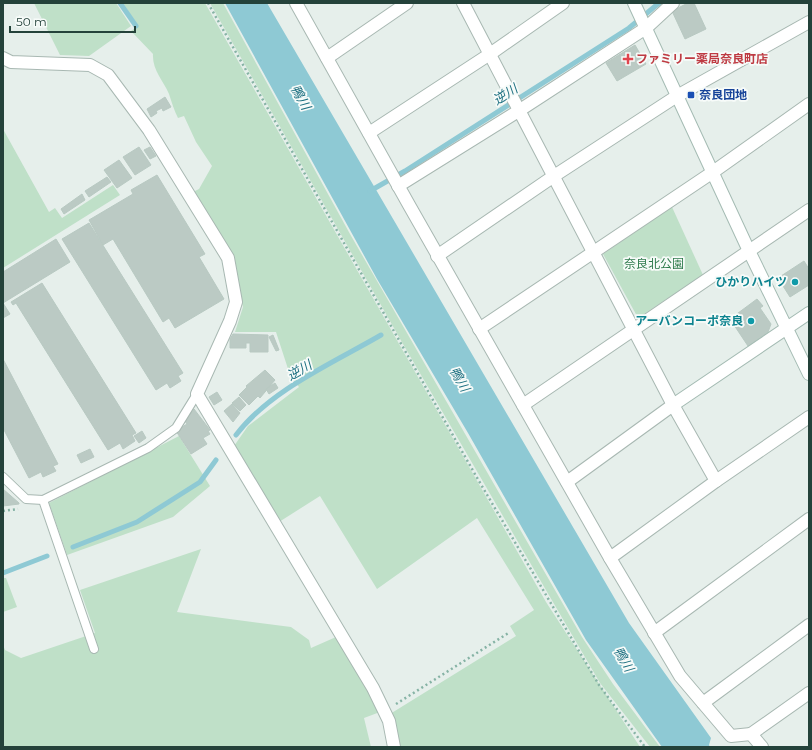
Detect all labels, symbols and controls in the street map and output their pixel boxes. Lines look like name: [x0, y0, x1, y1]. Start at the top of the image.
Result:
scale bar: [10, 8, 135, 34]
text: 50 m: [16, 14, 47, 29]
place label: ファミリー薬局奈良町店: [636, 51, 768, 66]
marker: ファミリー薬局奈良町店: [623, 54, 633, 64]
water label: 逆川: [490, 79, 522, 108]
water label: 鴨川: [288, 82, 315, 114]
place label: 奈良団地: [699, 87, 747, 102]
marker: 奈良団地: [686, 90, 696, 100]
park label: 奈良北公園: [624, 256, 684, 271]
place label: ひかりハイツ: [715, 274, 787, 289]
marker: ひかりハイツ: [790, 277, 800, 287]
place label: アーバンコーポ奈良: [635, 313, 743, 328]
marker: アーバンコーポ奈良: [746, 316, 756, 326]
water label: 逆川: [284, 356, 316, 383]
water label: 鴨川: [447, 364, 474, 396]
water label: 鴨川: [611, 644, 638, 676]

